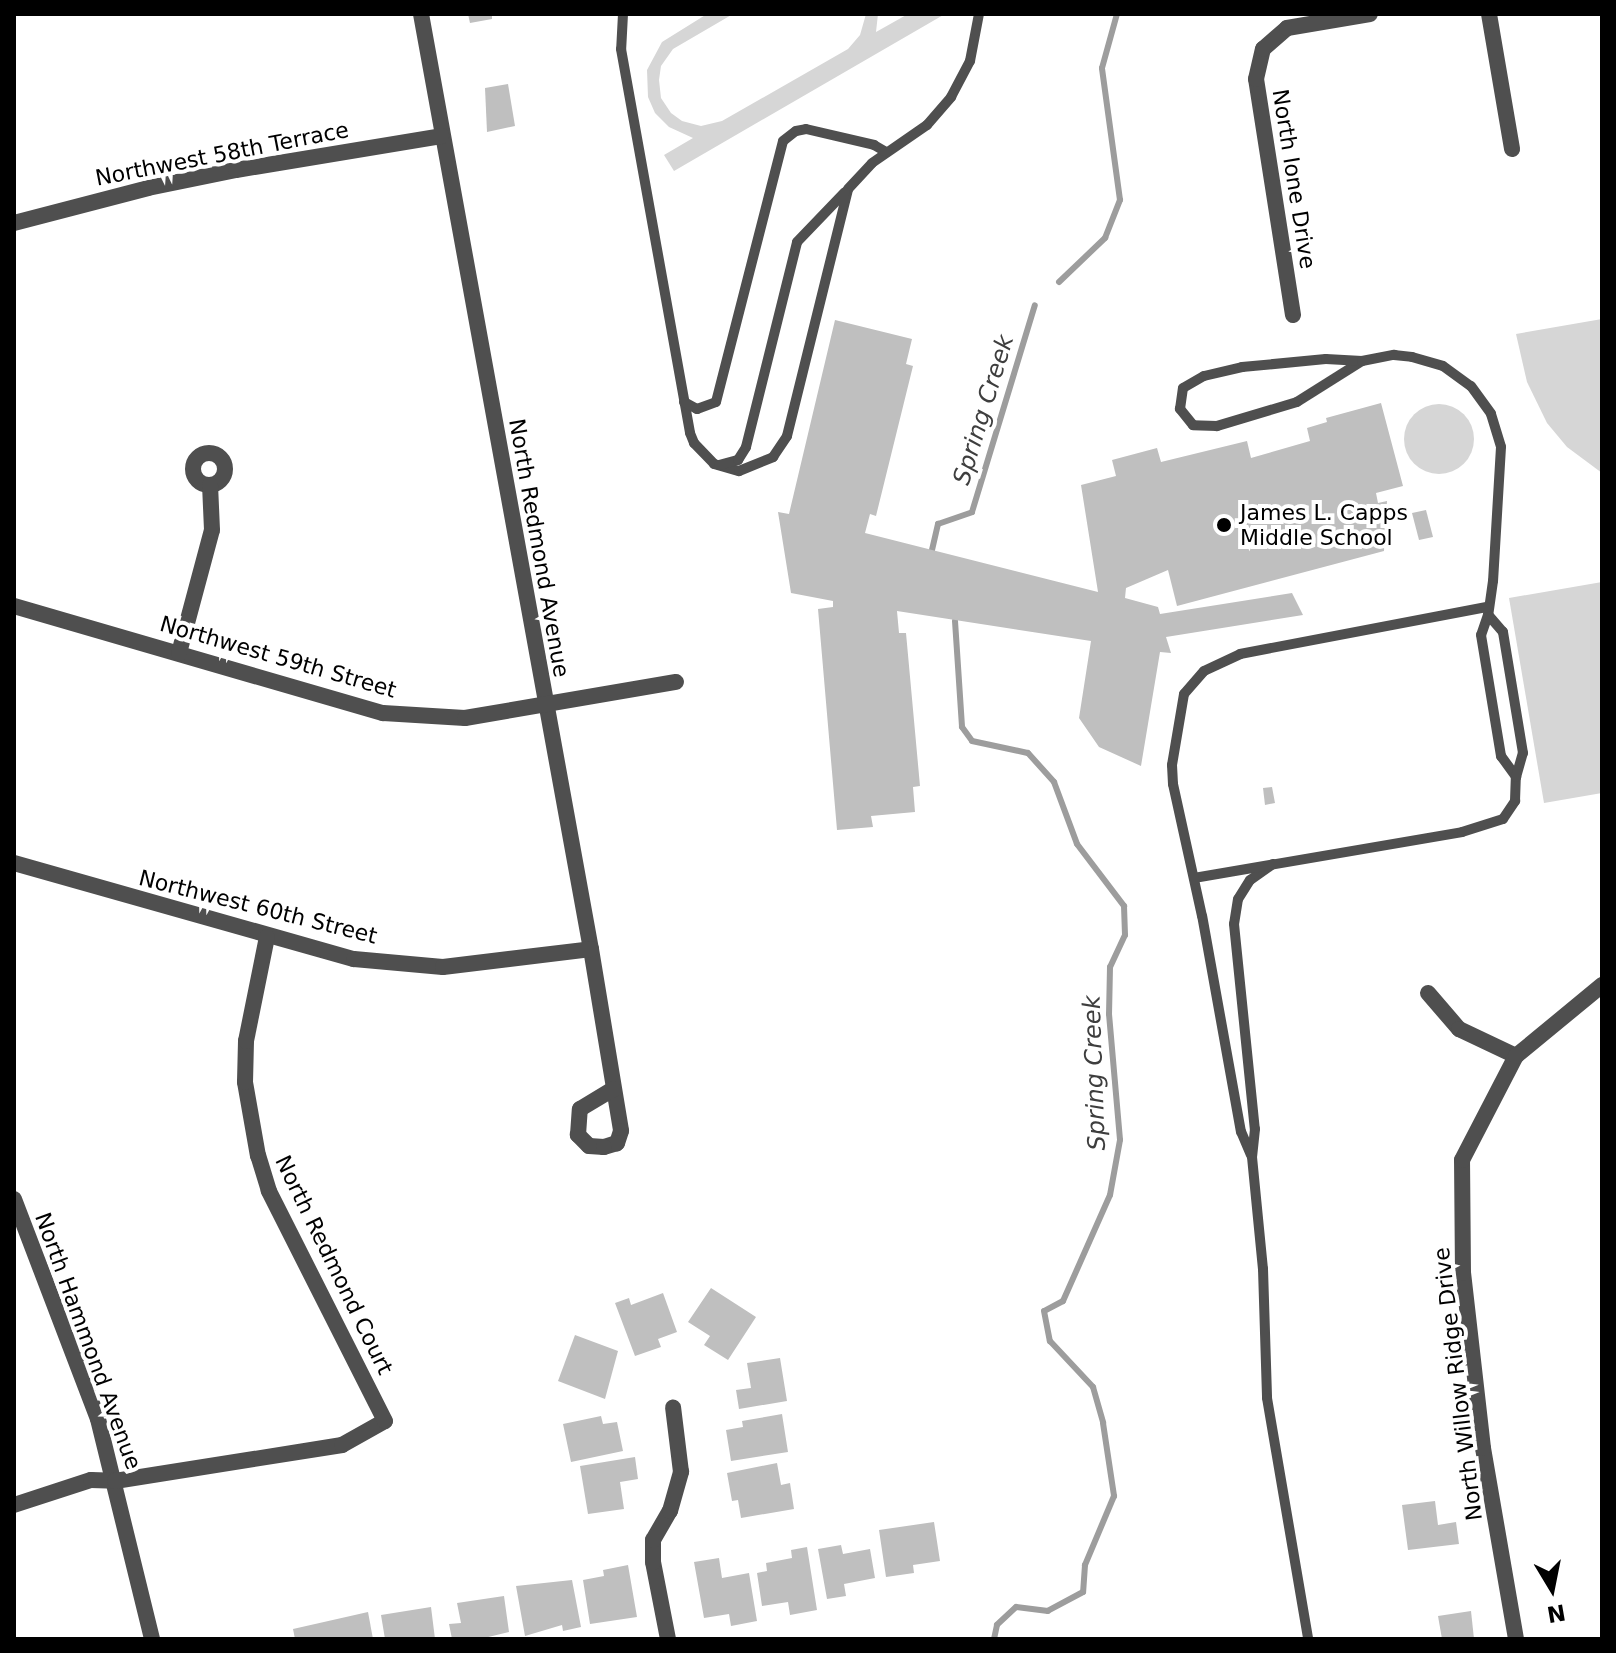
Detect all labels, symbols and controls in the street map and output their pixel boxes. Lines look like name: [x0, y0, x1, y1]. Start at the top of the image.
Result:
street label: North Ione Drive: [1267, 87, 1321, 271]
street label: Northwest 58th Terrace: [93, 116, 351, 192]
water label: Spring Creek: [948, 332, 1020, 488]
street label: North Redmond Avenue: [503, 417, 575, 679]
place label: James L. Capps Middle School: [1240, 499, 1408, 550]
marker: James L. Capps Middle School: [1215, 516, 1233, 534]
street label: Northwest 59th Street: [157, 611, 399, 703]
street label: Northwest 60th Street: [136, 865, 380, 949]
water label: Spring Creek: [1078, 995, 1112, 1151]
street label: North Redmond Court: [269, 1151, 399, 1379]
street label: North Hammond Avenue: [29, 1209, 147, 1473]
street label: North Willow Ridge Drive: [1428, 1246, 1488, 1522]
north arrow: [1512, 1549, 1592, 1629]
text: N: [1545, 1599, 1568, 1627]

